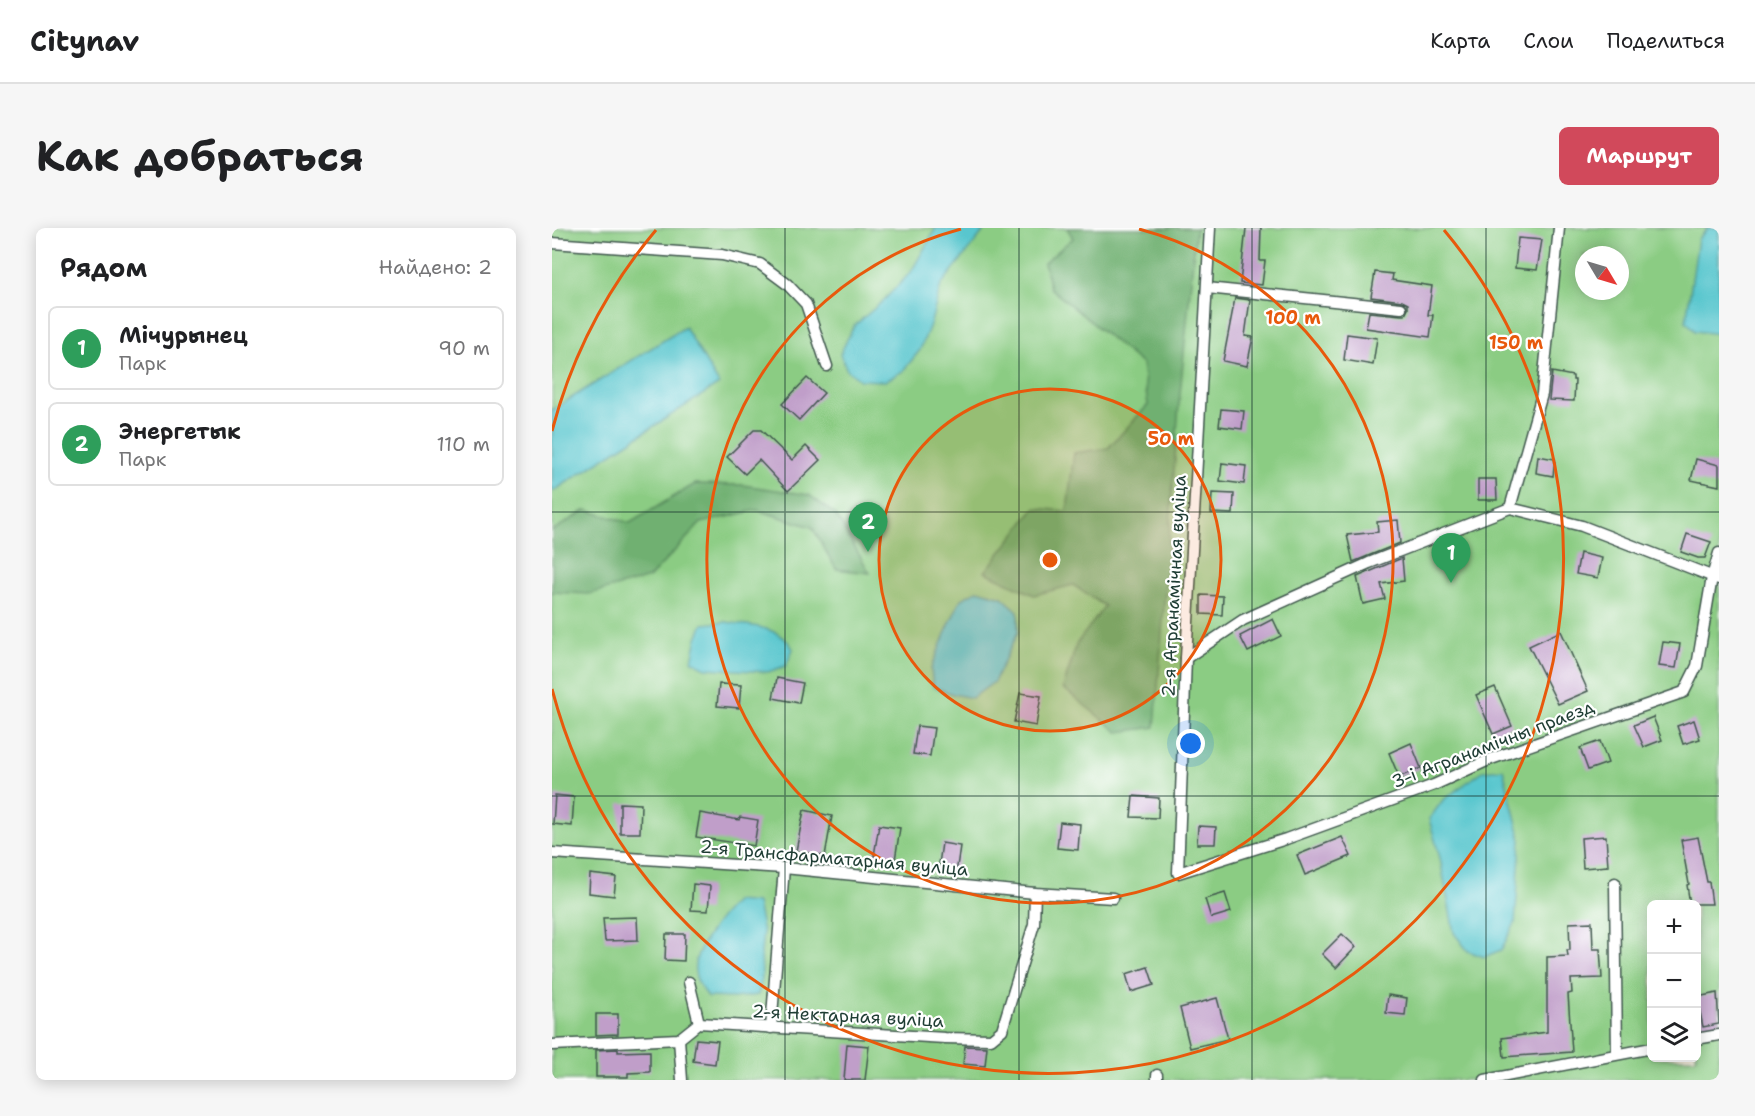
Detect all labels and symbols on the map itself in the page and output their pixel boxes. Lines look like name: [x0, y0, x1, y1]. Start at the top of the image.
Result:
north arrow: [1575, 246, 1629, 300]
text: 100 m: [1265, 306, 1321, 330]
text: 150 m: [1489, 331, 1544, 355]
text: 50 m: [1148, 427, 1195, 451]
street label: 2-я Агранамічная вуліца: [1156, 475, 1192, 697]
pin: 2: [848, 502, 888, 552]
pin: 1: [1432, 534, 1470, 583]
centre of rings: [1040, 550, 1060, 570]
street label: 3-і Агранамічны праезд: [1388, 694, 1598, 794]
your location: [1176, 729, 1205, 758]
street label: 2-я Трансфарматарная вуліца: [699, 834, 969, 882]
street label: 2-я Нектарная вуліца: [752, 999, 944, 1033]

